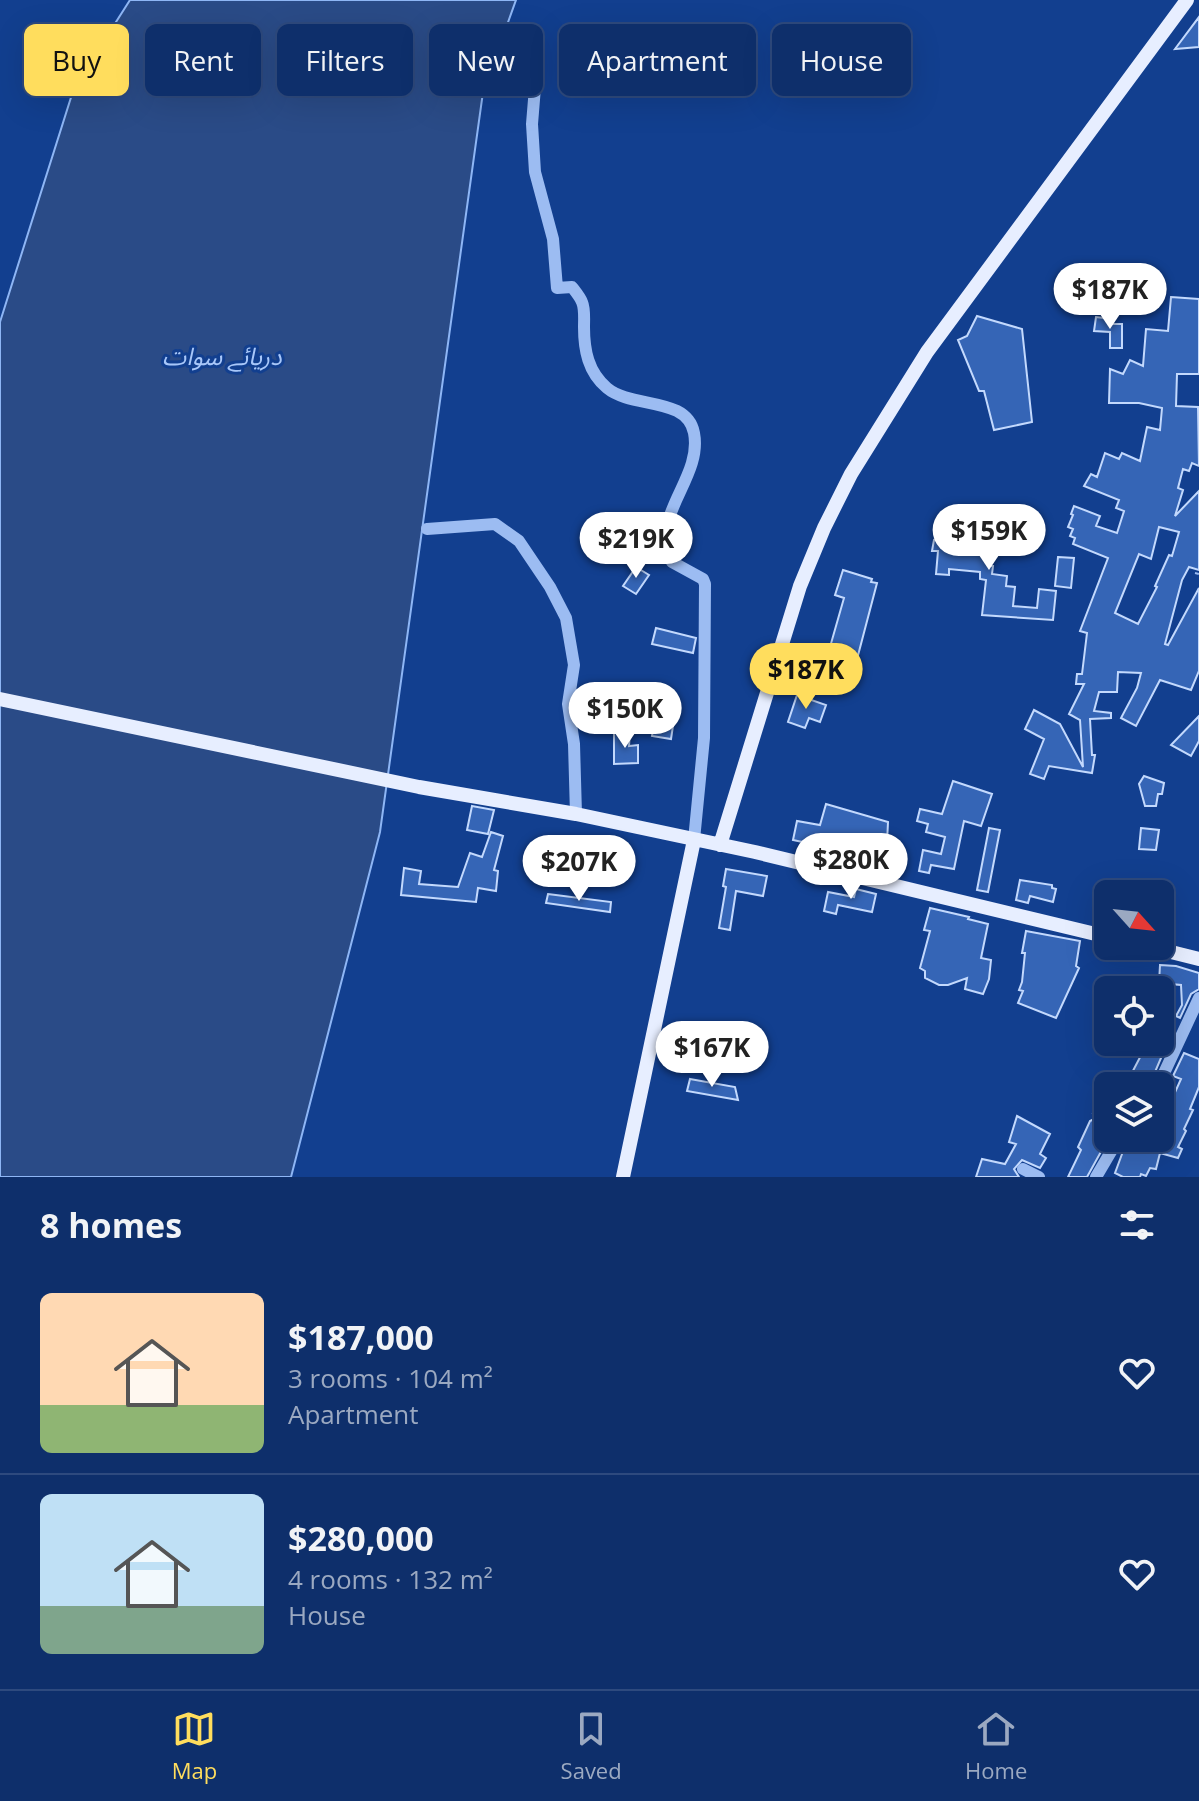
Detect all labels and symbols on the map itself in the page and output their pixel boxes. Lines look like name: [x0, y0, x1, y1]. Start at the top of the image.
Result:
pin: $187K: [1054, 263, 1166, 331]
water label: دریائے سوات: [162, 339, 282, 372]
pin: $159K: [933, 504, 1045, 572]
pin: $219K: [580, 512, 692, 580]
pin: $187K: [750, 643, 862, 711]
pin: $150K: [569, 682, 681, 750]
pin: $280K: [795, 833, 907, 901]
pin: $207K: [523, 835, 635, 903]
north arrow: [1094, 880, 1174, 960]
pin: $167K: [656, 1021, 768, 1089]

